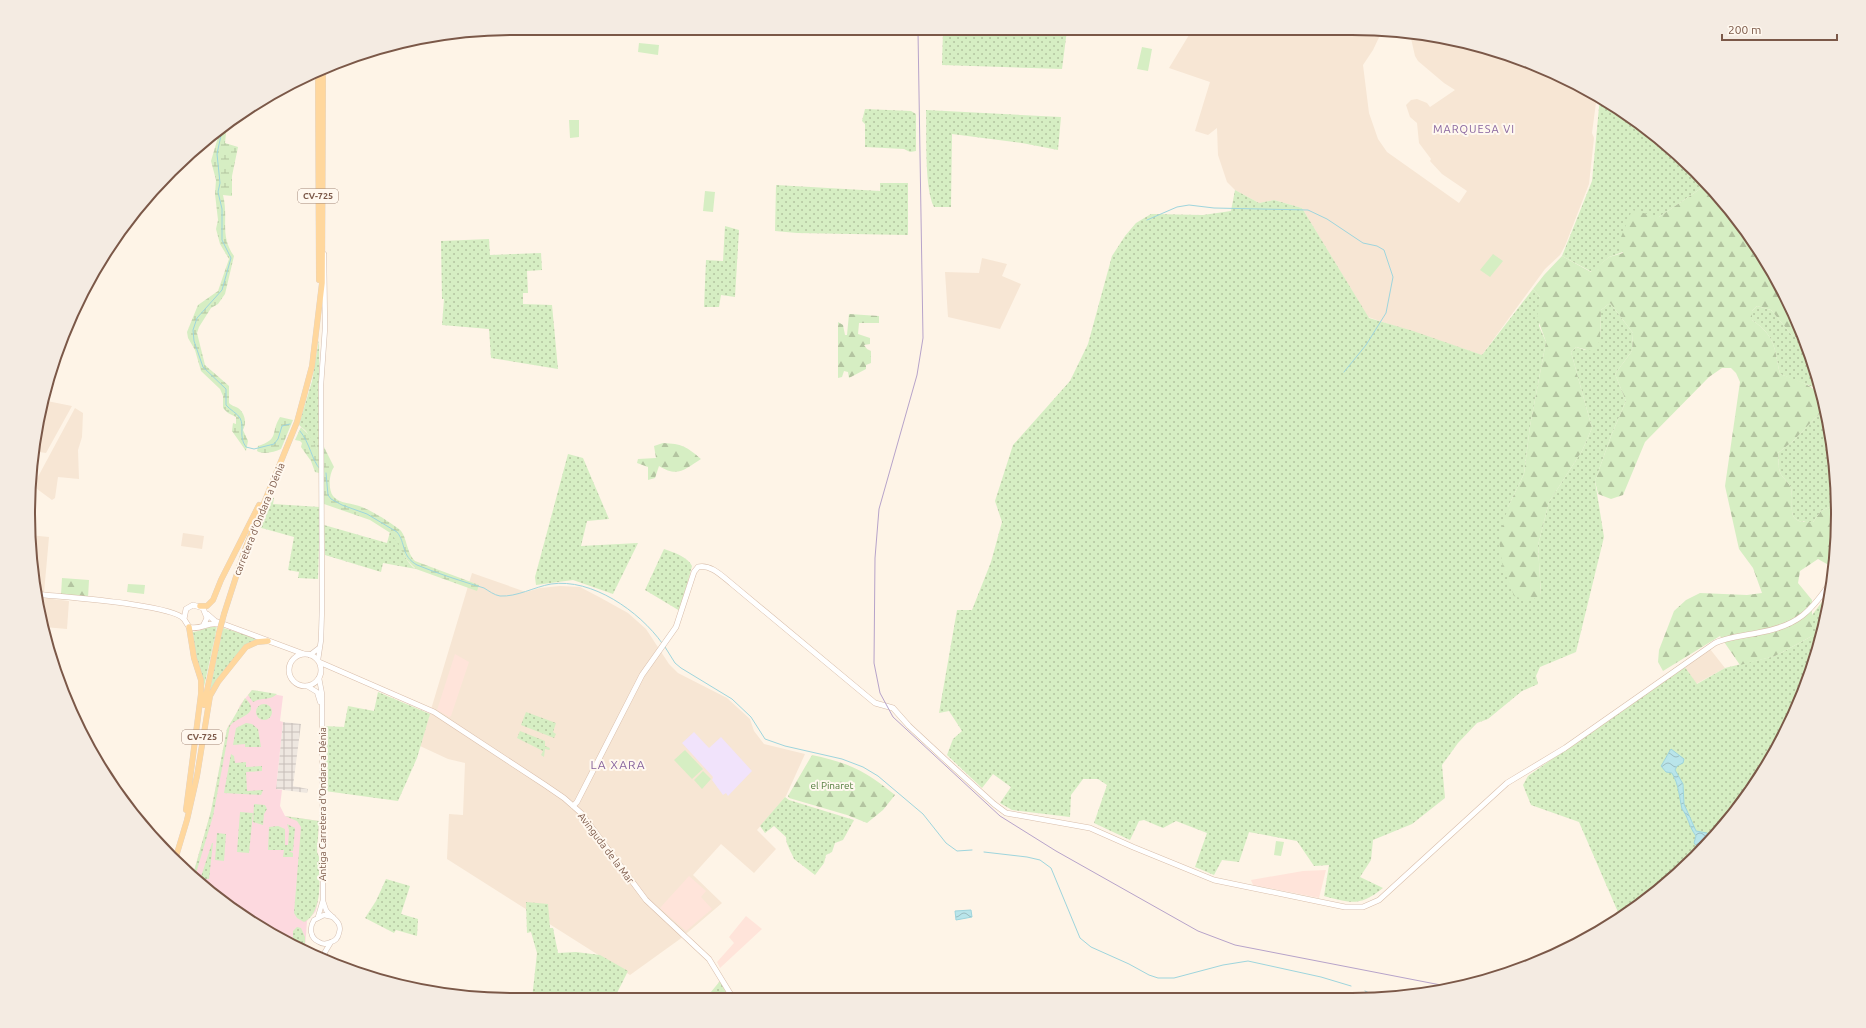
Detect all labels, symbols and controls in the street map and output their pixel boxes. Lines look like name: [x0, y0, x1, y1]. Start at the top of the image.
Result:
scale bar: [1722, 16, 1837, 42]
text: 200 m: [1728, 23, 1761, 36]
district label: MARQUESA VI: [1433, 123, 1515, 135]
road number: CV-725: [298, 189, 338, 203]
street label: carretera d'Ondara a Dénia: [231, 461, 287, 577]
street label: Antiga Carretera d'Ondara a Dénia: [317, 727, 328, 881]
road number: CV-725: [182, 730, 222, 744]
district label: LA XARA: [590, 758, 646, 771]
park label: el Pinaret: [811, 780, 854, 791]
street label: Avinguda de la Mar: [576, 811, 636, 886]

